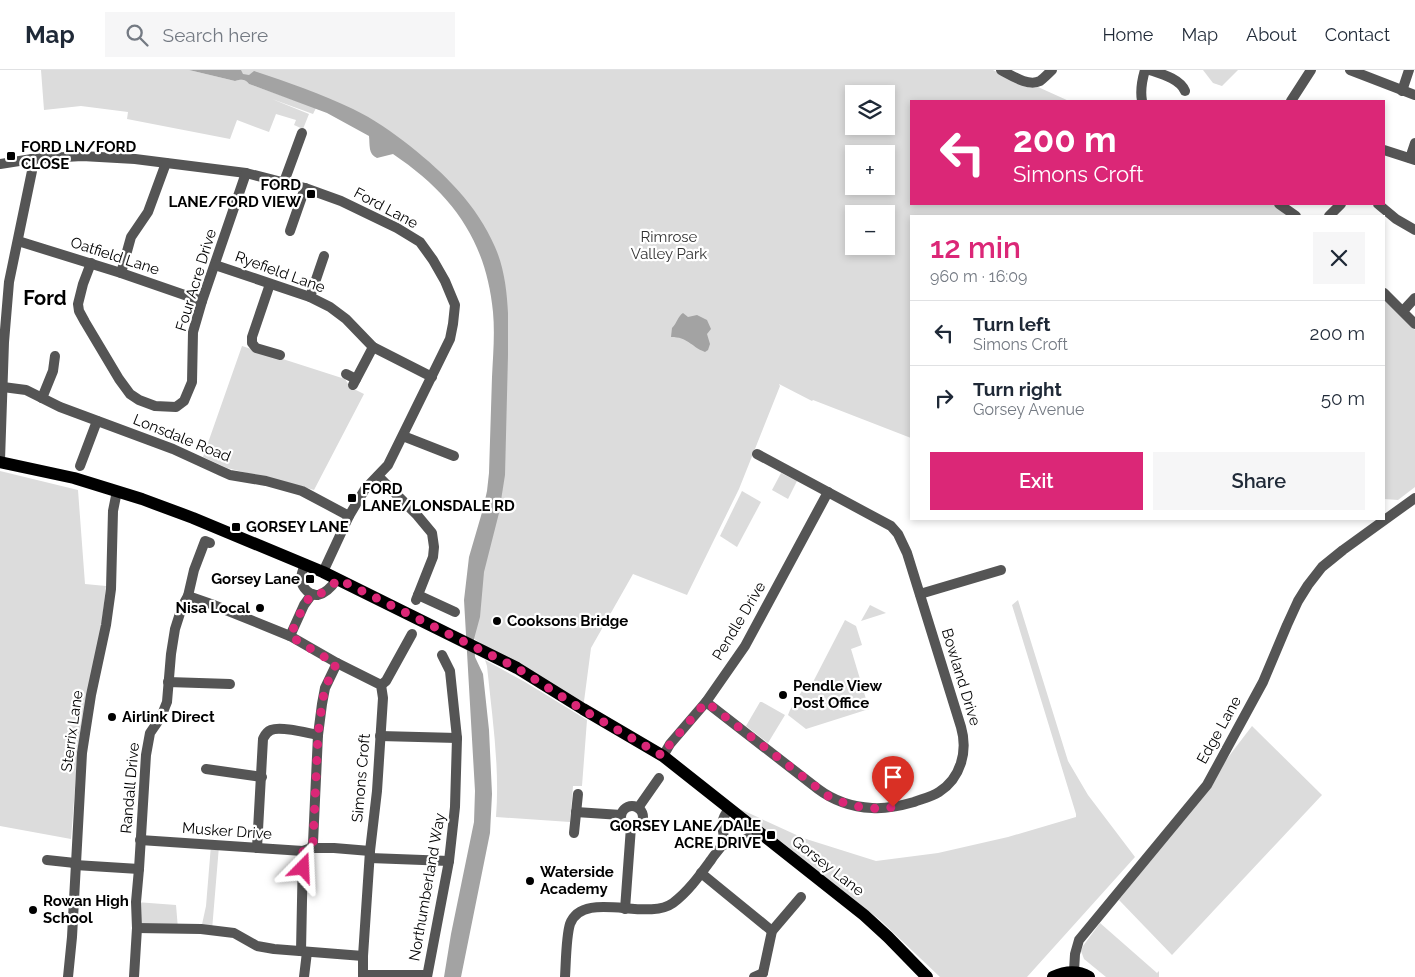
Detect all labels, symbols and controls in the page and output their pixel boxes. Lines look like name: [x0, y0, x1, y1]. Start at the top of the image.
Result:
search box: [105, 12, 455, 57]
text: Map: [25, 20, 75, 49]
icon: search: [123, 21, 151, 49]
text: Search here: [163, 24, 268, 46]
text: Home: [1102, 24, 1153, 45]
text: Map: [1181, 24, 1218, 45]
text: About: [1246, 24, 1297, 45]
text: Contact: [1325, 24, 1390, 45]
map controls: [845, 85, 895, 255]
button: layers: [845, 85, 895, 135]
text: 200 m: [1013, 119, 1117, 160]
icon: left: [930, 120, 995, 185]
place label: FORD LN/FORD CLOSE: [21, 138, 137, 173]
button: +: [845, 145, 895, 195]
marker: FORD LN/FORD CLOSE: [5, 150, 17, 162]
text: Simons Croft: [1013, 161, 1144, 187]
place label: FORD LANE/FORD VIEW: [168, 176, 301, 211]
street label: Ford Lane: [351, 184, 421, 232]
marker: FORD LANE/FORD VIEW: [305, 188, 317, 200]
button: −: [845, 205, 895, 255]
street label: Four Acre Drive: [172, 226, 220, 333]
park label: Rimrose Valley Park: [631, 228, 707, 263]
text: 12 min: [930, 230, 1021, 265]
button: close: [1313, 232, 1365, 284]
street label: Oatfield Lane: [68, 233, 162, 279]
street label: Ryefield Lane: [233, 247, 328, 297]
text: 960 m · 16:09: [930, 267, 1027, 286]
district label: Ford: [23, 286, 67, 310]
text: Turn left: [973, 313, 1050, 335]
icon: left: [930, 319, 958, 347]
text: 200 m: [1310, 322, 1365, 344]
text: Simons Croft: [973, 335, 1068, 354]
text: Turn right: [973, 378, 1062, 400]
icon: right: [930, 384, 958, 412]
text: 50 m: [1321, 387, 1365, 409]
text: Gorsey Avenue: [973, 400, 1084, 419]
street label: Lonsdale Road: [131, 410, 233, 466]
button: Exit: [930, 452, 1143, 510]
button: Share: [1153, 452, 1365, 510]
place label: FORD LANE/LONSDALE RD: [362, 480, 515, 515]
marker: FORD LANE/LONSDALE RD: [346, 492, 358, 504]
place label: GORSEY LANE: [246, 518, 349, 536]
marker: GORSEY LANE: [230, 521, 242, 533]
place label: Gorsey Lane: [211, 570, 300, 588]
marker: Gorsey Lane: [304, 573, 316, 585]
street label: Pendle Drive: [708, 578, 770, 664]
place label: Nisa Local: [175, 599, 250, 617]
marker: Nisa Local: [254, 602, 266, 614]
place label: Cooksons Bridge: [507, 612, 628, 630]
marker: Cooksons Bridge: [491, 615, 503, 627]
street label: Bowland Drive: [938, 626, 984, 728]
place label: Pendle View Post Office: [793, 677, 882, 712]
street label: Sterrix Lane: [57, 689, 87, 773]
marker: Pendle View Post Office: [777, 689, 789, 701]
street label: Edge Lane: [1193, 693, 1245, 767]
place label: Airlink Direct: [122, 708, 215, 726]
marker: Airlink Direct: [106, 711, 118, 723]
street label: Simons Croft: [348, 733, 374, 823]
street label: Randall Drive: [117, 741, 143, 834]
pin: [872, 756, 914, 807]
icon: arrive: [879, 763, 907, 791]
street label: Northumberland Way: [405, 812, 449, 962]
place label: GORSEY LANE/DALE ACRE DRIVE: [610, 817, 761, 852]
street label: Musker Drive: [181, 819, 273, 843]
marker: GORSEY LANE/DALE ACRE DRIVE: [765, 829, 777, 841]
street label: Gorsey Lane: [788, 832, 868, 900]
position arrow: [276, 841, 328, 893]
place label: Waterside Academy: [540, 863, 614, 898]
marker: Waterside Academy: [524, 875, 536, 887]
place label: Rowan High School: [43, 892, 129, 927]
marker: Rowan High School: [27, 904, 39, 916]

